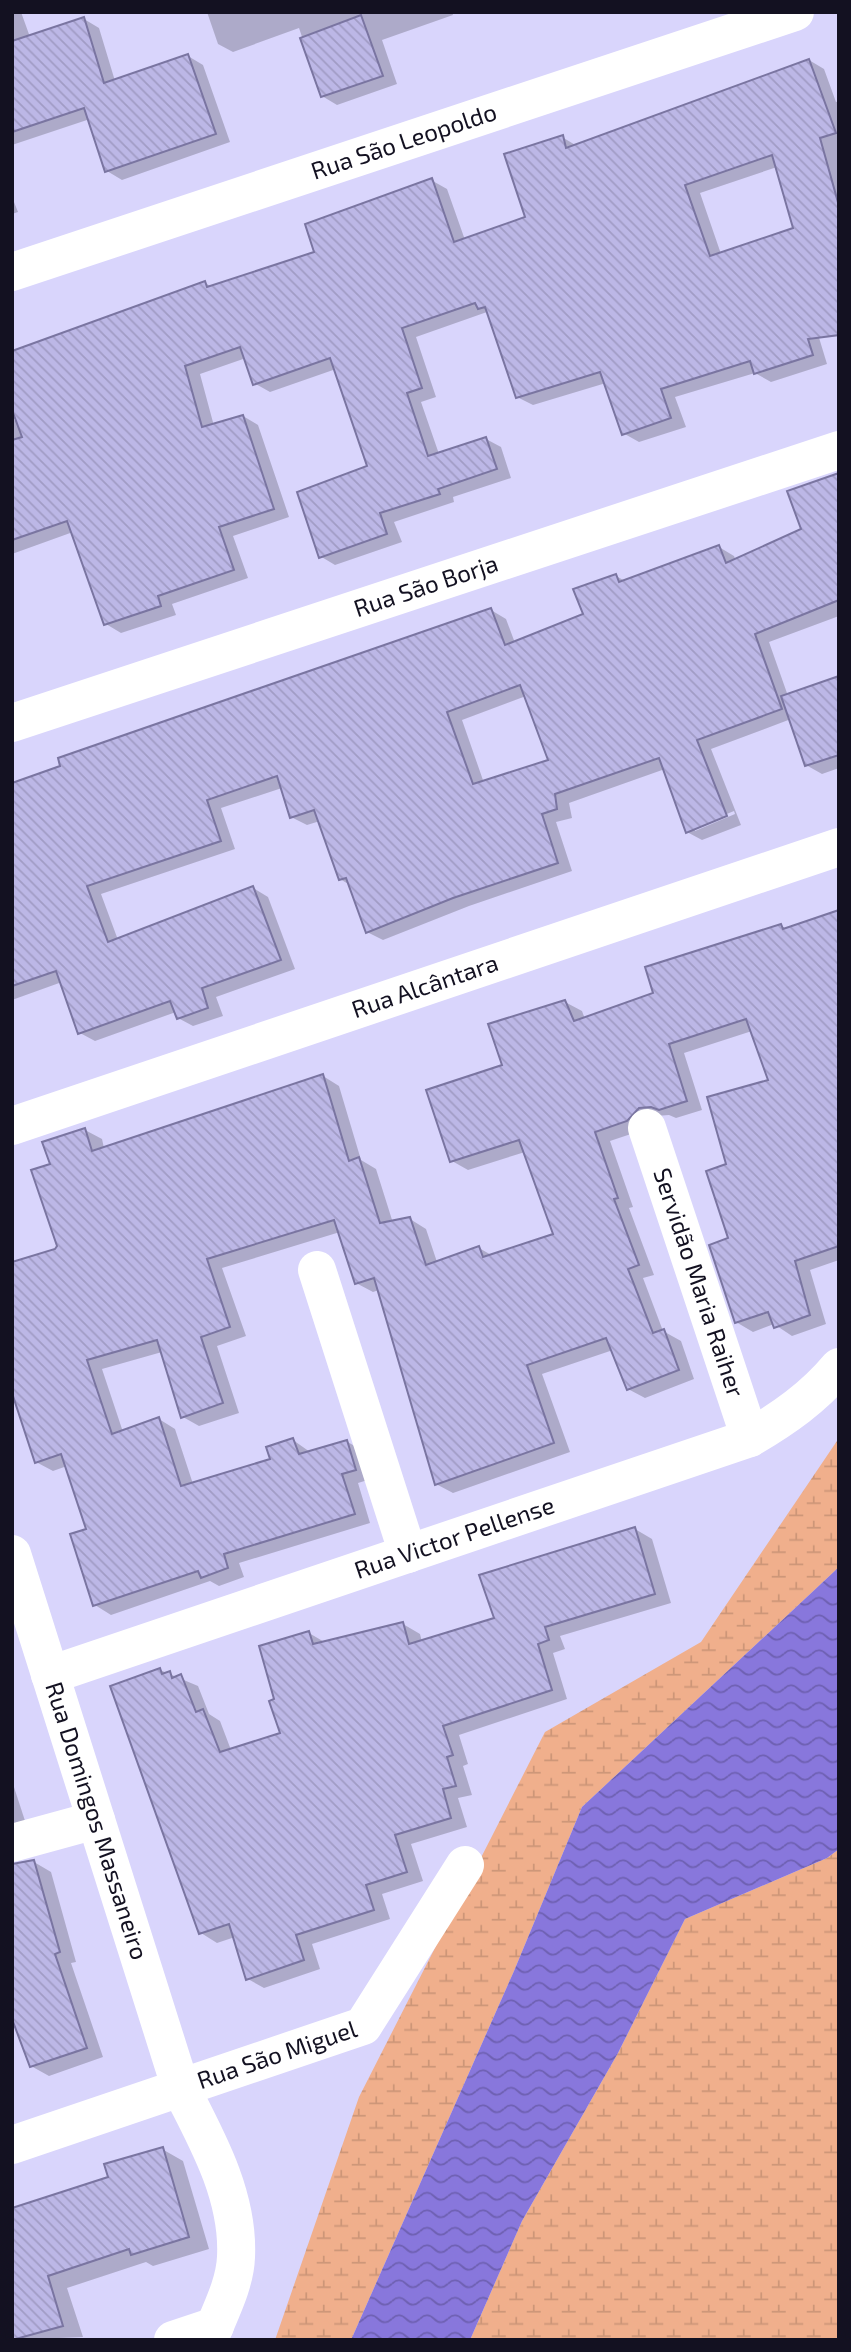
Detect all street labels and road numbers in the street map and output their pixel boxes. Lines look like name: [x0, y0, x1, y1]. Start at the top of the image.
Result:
street label: Rua São Leopoldo: [307, 96, 500, 185]
street label: Rua São Borja: [350, 548, 501, 622]
street label: Rua Alcântara: [348, 947, 502, 1023]
street label: Servidão Maria Raiher: [648, 1164, 751, 1401]
street label: Rua Victor Pellense: [350, 1489, 558, 1584]
street label: Rua Domingos Massaneiro: [40, 1678, 155, 1963]
street label: Rua São Miguel: [193, 2013, 360, 2094]

